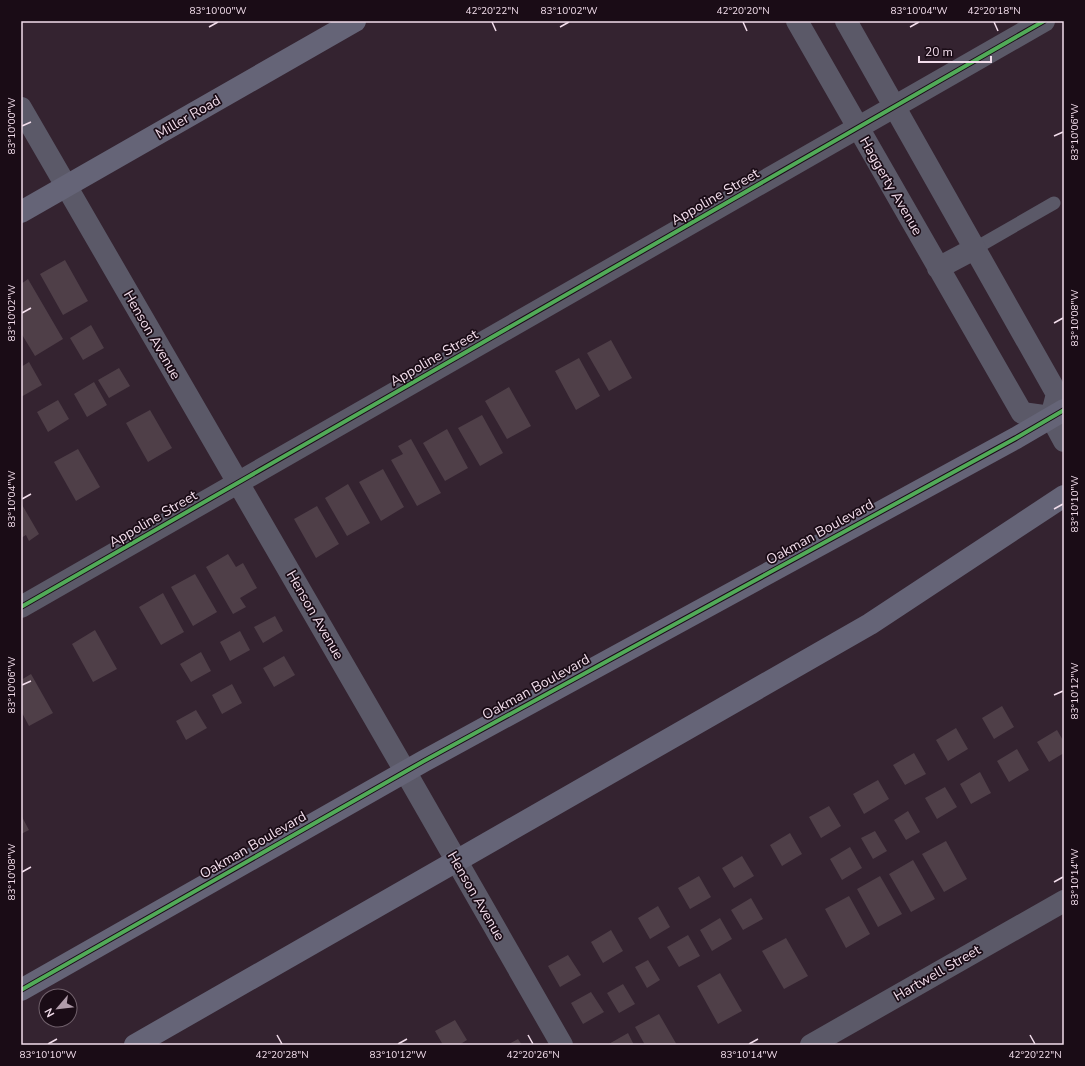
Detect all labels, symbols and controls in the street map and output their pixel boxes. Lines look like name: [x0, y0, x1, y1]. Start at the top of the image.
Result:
text: 83°10'00"W: [190, 4, 246, 18]
text: 42°20'22"N: [465, 4, 519, 18]
text: 83°10'02"W: [541, 4, 597, 18]
text: 42°20'20"N: [716, 4, 770, 18]
text: 83°10'04"W: [891, 4, 947, 18]
text: 42°20'18"N: [967, 4, 1021, 18]
scale bar: [919, 38, 991, 64]
text: 20 m: [925, 44, 953, 60]
street label: Miller Road: [152, 91, 224, 143]
text: 83°10'00"W: [5, 98, 19, 154]
text: 83°10'06"W: [1068, 104, 1082, 160]
street label: Haggerty Avenue: [855, 133, 927, 239]
street label: Appoline Street: [667, 164, 763, 230]
text: 83°10'02"W: [5, 285, 19, 341]
street label: Henson Avenue: [119, 287, 185, 383]
text: 83°10'08"W: [1068, 290, 1082, 346]
street label: Appoline Street: [386, 325, 482, 391]
text: 83°10'04"W: [5, 471, 19, 527]
text: 83°10'10"W: [1068, 476, 1082, 532]
street label: Appoline Street: [105, 486, 201, 552]
street label: Oakman Boulevard: [763, 495, 877, 569]
street label: Henson Avenue: [282, 567, 348, 663]
street label: Oakman Boulevard: [479, 650, 593, 724]
text: 83°10'06"W: [5, 657, 19, 713]
text: 83°10'12"W: [1068, 663, 1082, 719]
street label: Oakman Boulevard: [196, 807, 310, 883]
text: 83°10'08"W: [5, 844, 19, 900]
street label: Henson Avenue: [443, 848, 509, 944]
text: 83°10'14"W: [1068, 849, 1082, 905]
street label: Hartwell Street: [890, 940, 984, 1006]
north arrow: [38, 988, 78, 1028]
text: N: [41, 1005, 58, 1020]
text: 83°10'10"W: [20, 1048, 76, 1062]
text: 42°20'28"N: [255, 1048, 309, 1062]
text: 83°10'12"W: [370, 1048, 426, 1062]
text: 42°20'26"N: [506, 1048, 560, 1062]
text: 83°10'14"W: [721, 1048, 777, 1062]
text: 42°20'22"N: [1008, 1048, 1062, 1062]

